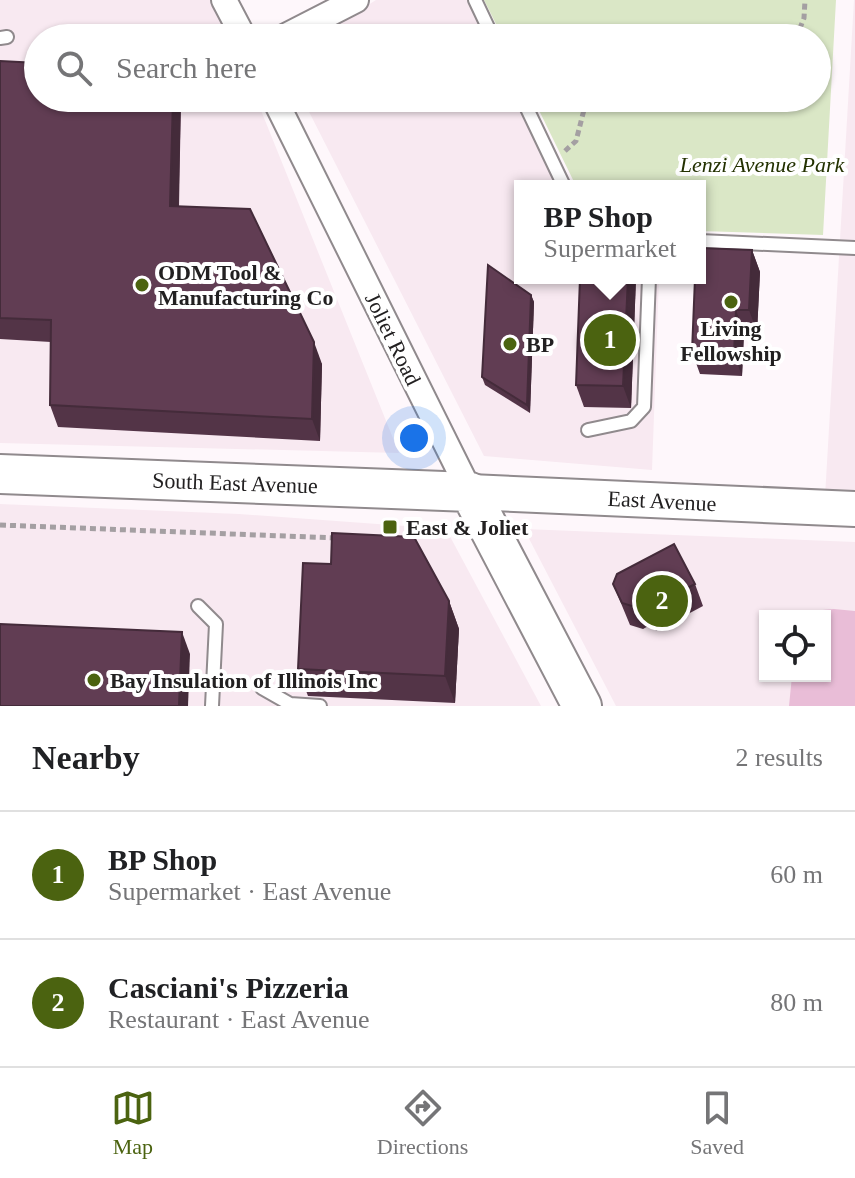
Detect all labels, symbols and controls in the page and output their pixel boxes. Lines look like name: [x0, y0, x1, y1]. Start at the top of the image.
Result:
search box: [24, 24, 831, 112]
icon: search: [52, 46, 96, 90]
text: Search here: [116, 51, 257, 84]
park label: Lenzi Avenue Park: [679, 152, 846, 177]
popup: [514, 180, 706, 284]
text: BP Shop: [544, 200, 653, 233]
text: Supermarket: [544, 234, 676, 263]
place label: ODM Tool & Manufacturing Co: [158, 260, 333, 310]
marker: ODM Tool & Manufacturing Co: [133, 276, 151, 294]
street label: Joliet Road: [360, 289, 426, 389]
marker: Living Fellowship: [722, 293, 740, 311]
pin: 1: [584, 310, 636, 370]
place label: Living Fellowship: [680, 316, 782, 366]
place label: BP: [526, 332, 554, 357]
marker: BP: [501, 335, 519, 353]
your location: [394, 418, 434, 458]
street label: South East Avenue: [152, 468, 318, 498]
street label: East Avenue: [607, 486, 717, 516]
place label: East & Joliet: [406, 515, 529, 540]
marker: East & Joliet: [381, 518, 399, 536]
pin: 2: [636, 571, 688, 631]
map controls: [759, 610, 831, 682]
button: locate: [759, 610, 831, 682]
place label: Bay Insulation of Illinois Inc: [110, 668, 378, 693]
marker: Bay Insulation of Illinois Inc: [85, 671, 103, 689]
text: Nearby: [32, 739, 140, 776]
text: 2 results: [736, 743, 823, 772]
text: BP Shop: [108, 843, 217, 876]
text: 1: [52, 860, 65, 889]
text: 60 m: [770, 860, 823, 889]
text: Supermarket · East Avenue: [108, 877, 391, 906]
text: Casciani's Pizzeria: [108, 971, 349, 1004]
text: 2: [52, 988, 65, 1017]
text: 80 m: [770, 988, 823, 1017]
text: Restaurant · East Avenue: [108, 1005, 370, 1034]
tab: Map: [111, 1086, 155, 1160]
tab: Directions: [377, 1086, 468, 1160]
tab: Saved: [690, 1086, 744, 1160]

